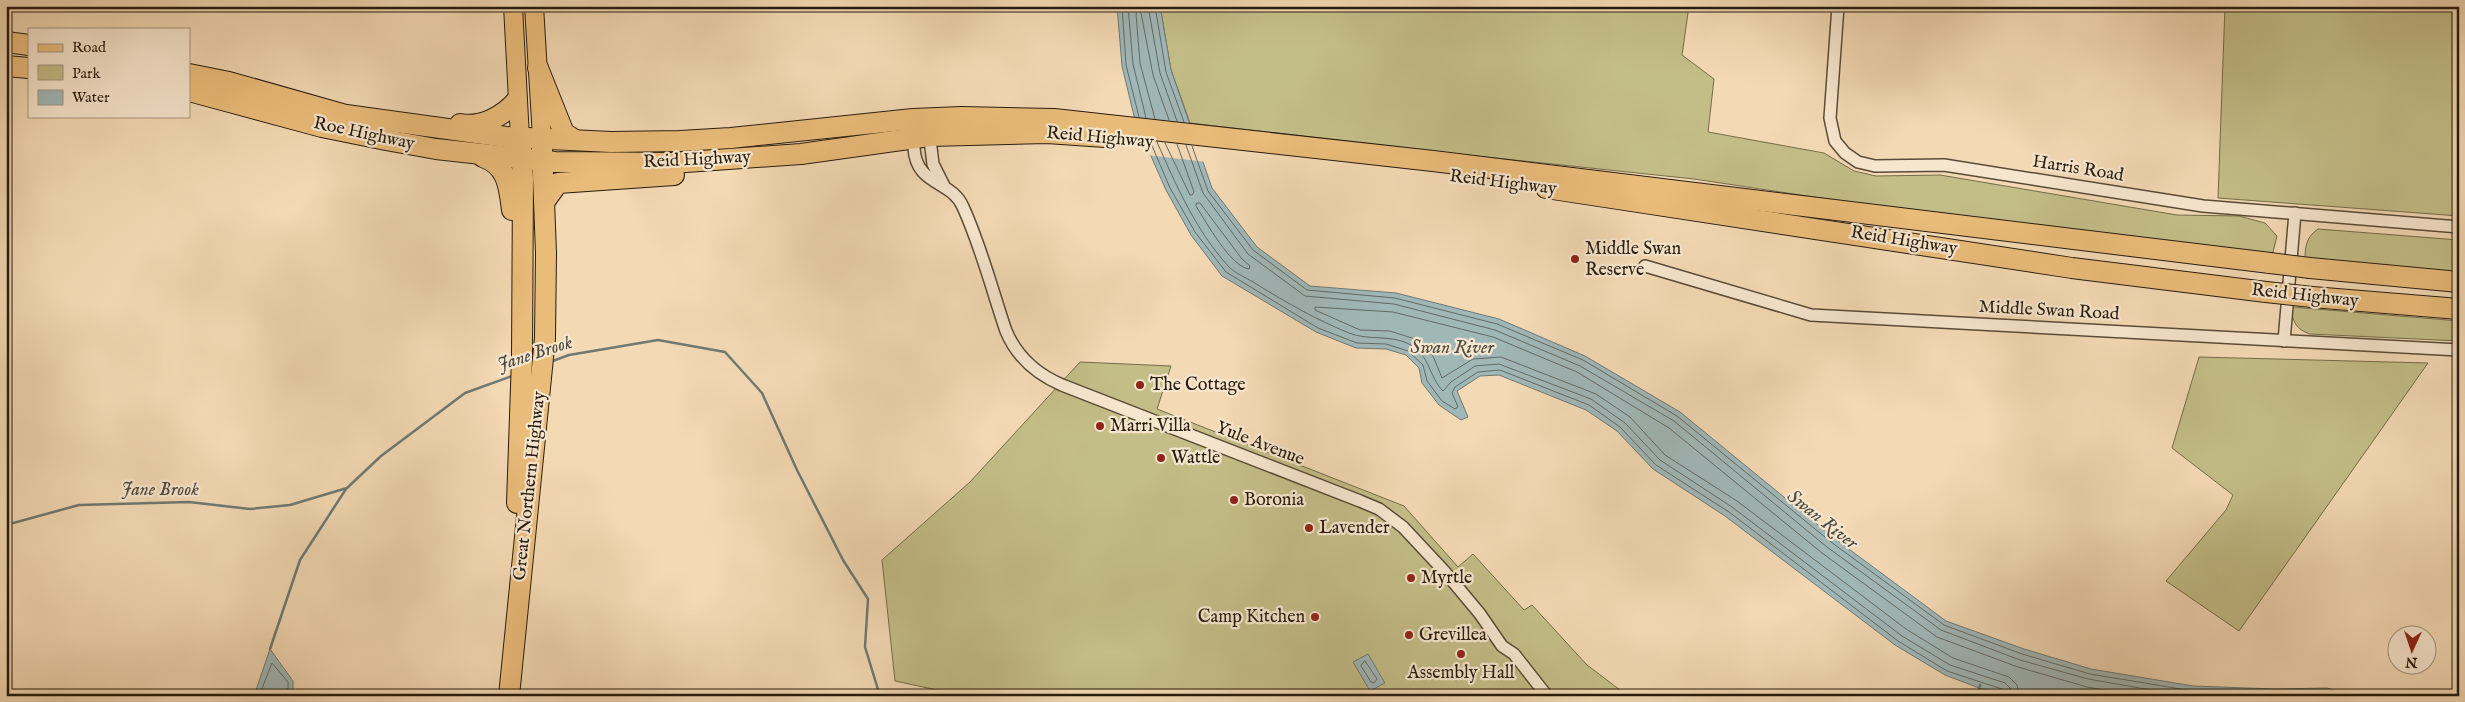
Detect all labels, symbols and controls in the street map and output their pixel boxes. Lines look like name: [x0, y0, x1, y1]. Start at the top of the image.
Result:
legend: [28, 28, 190, 118]
text: Road: [72, 38, 107, 57]
text: Park: [72, 64, 102, 83]
text: Water: [72, 88, 110, 107]
street label: Roe Highway: [311, 112, 417, 156]
street label: Reid Highway: [1045, 122, 1155, 154]
street label: Reid Highway: [643, 146, 752, 174]
street label: Harris Road: [2031, 150, 2126, 188]
street label: Reid Highway: [1448, 165, 1558, 201]
street label: Reid Highway: [1849, 221, 1959, 261]
place label: Middle Swan Reserve: [1585, 238, 1681, 282]
marker: Middle Swan Reserve: [1569, 253, 1581, 265]
street label: Reid Highway: [2250, 279, 2360, 313]
street label: Middle Swan Road: [1978, 296, 2120, 326]
water label: Jane Brook: [494, 330, 576, 377]
water label: Swan River: [1410, 336, 1495, 360]
place label: The Cottage: [1150, 374, 1246, 397]
marker: The Cottage: [1134, 379, 1146, 391]
street label: Great Northern Highway: [509, 390, 551, 582]
place label: Marri Villa: [1110, 415, 1191, 438]
street label: Yule Avenue: [1213, 417, 1307, 471]
marker: Marri Villa: [1094, 420, 1106, 432]
place label: Wattle: [1171, 447, 1220, 470]
marker: Wattle: [1155, 452, 1167, 464]
water label: Jane Brook: [121, 478, 199, 502]
water label: Swan River: [1782, 485, 1863, 556]
place label: Boronia: [1244, 489, 1304, 512]
marker: Boronia: [1228, 494, 1240, 506]
place label: Lavender: [1319, 517, 1390, 540]
marker: Lavender: [1303, 522, 1315, 534]
place label: Myrtle: [1421, 567, 1472, 590]
marker: Myrtle: [1405, 572, 1417, 584]
place label: Camp Kitchen: [1198, 606, 1305, 629]
marker: Camp Kitchen: [1309, 611, 1321, 623]
place label: Grevillea: [1419, 624, 1487, 647]
north arrow: [2388, 624, 2438, 674]
marker: Grevillea: [1403, 629, 1415, 641]
marker: Assembly Hall: [1455, 648, 1467, 660]
text: N: [2405, 653, 2419, 671]
place label: Assembly Hall: [1406, 662, 1515, 685]

